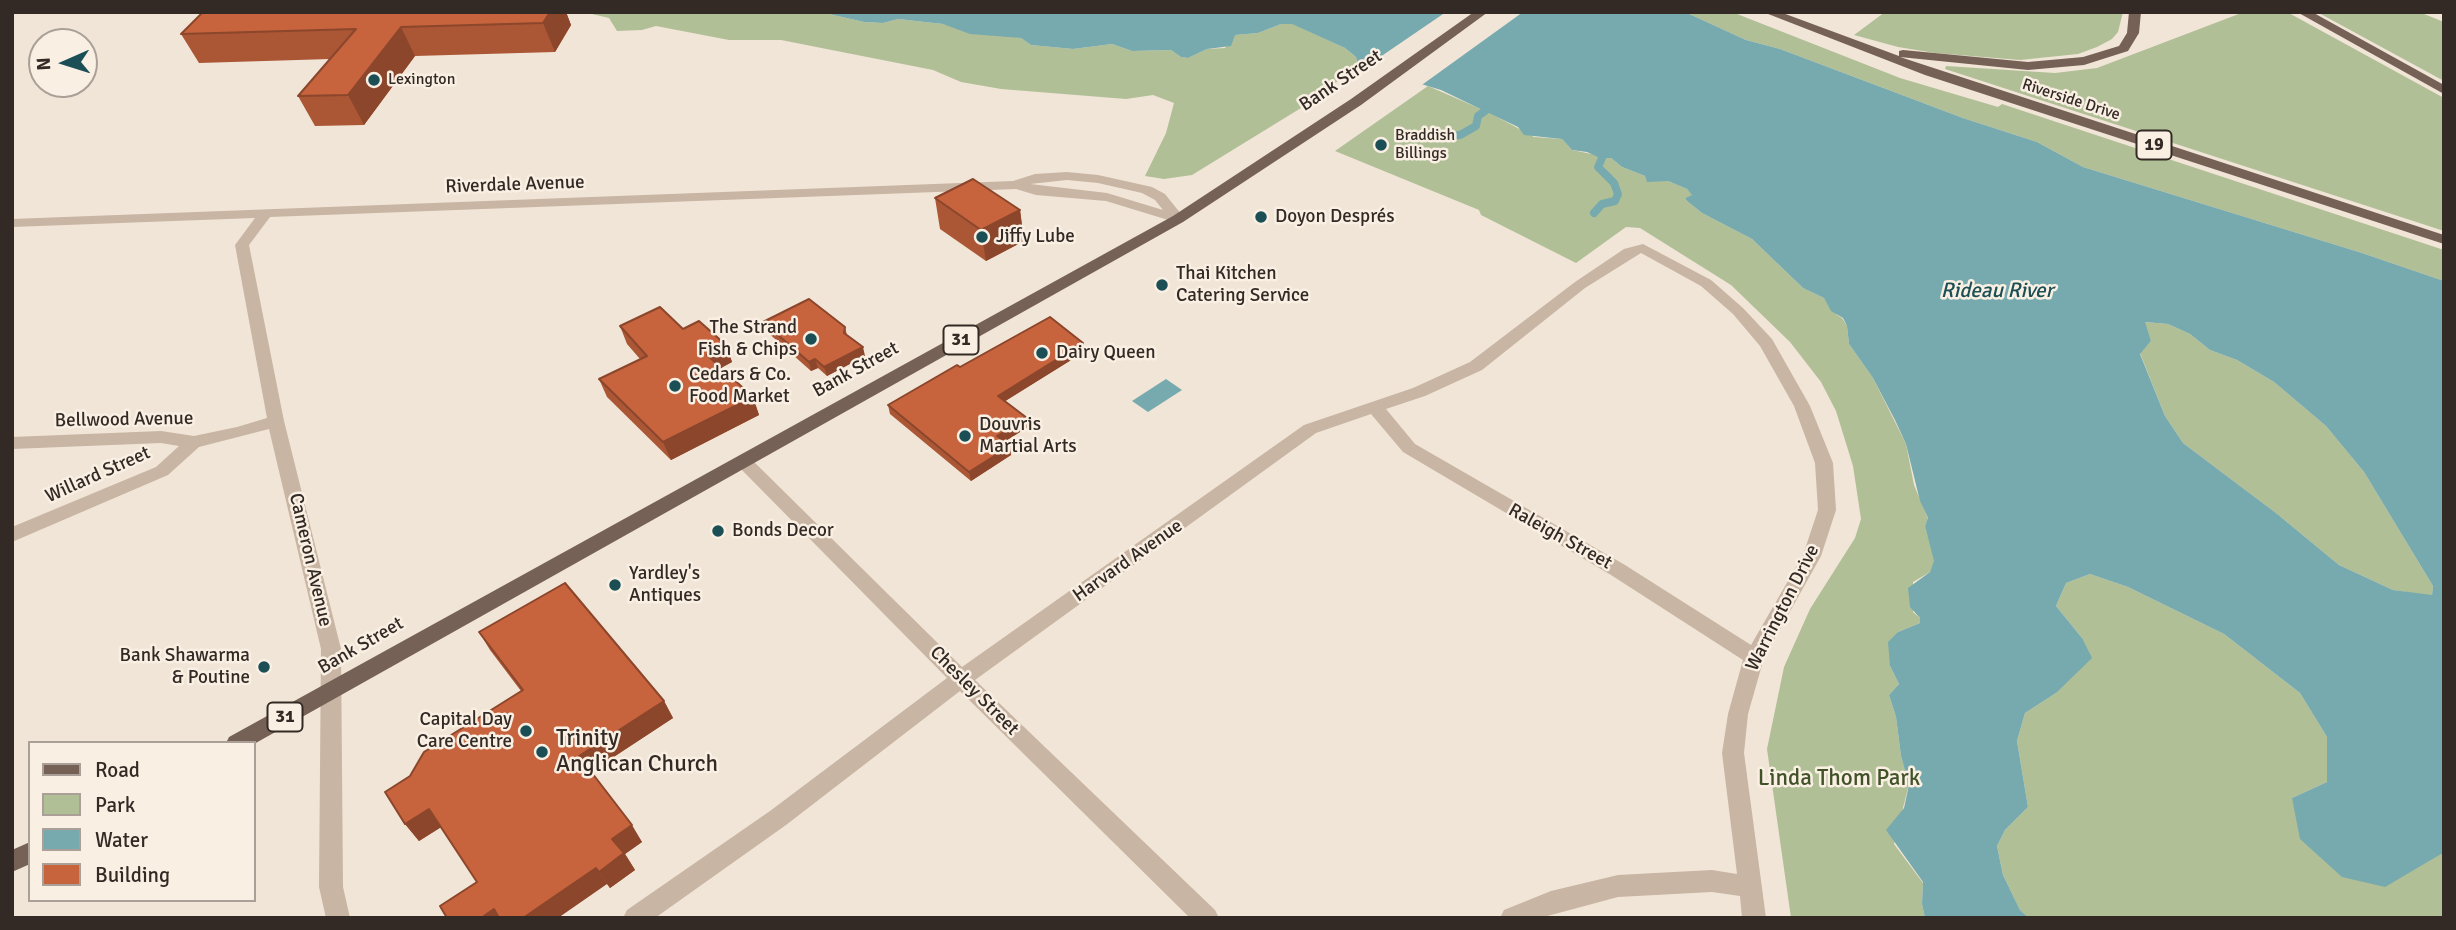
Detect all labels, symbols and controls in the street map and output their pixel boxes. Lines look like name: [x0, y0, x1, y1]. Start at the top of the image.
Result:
north arrow: [28, 28, 98, 98]
street label: Bank Street: [1295, 45, 1387, 117]
text: N: [32, 57, 56, 71]
place label: Lexington: [388, 70, 455, 90]
marker: Lexington: [366, 72, 382, 88]
street label: Riverside Drive: [2020, 75, 2122, 125]
place label: Braddish Billings: [1395, 126, 1455, 164]
road number: 19: [2136, 130, 2172, 160]
marker: Braddish Billings: [1373, 137, 1389, 153]
street label: Riverdale Avenue: [445, 171, 585, 199]
place label: Doyon Després: [1275, 206, 1395, 228]
marker: Doyon Després: [1253, 209, 1269, 225]
place label: Jiffy Lube: [996, 226, 1075, 248]
marker: Jiffy Lube: [974, 229, 990, 245]
place label: Thai Kitchen Catering Service: [1176, 263, 1309, 307]
marker: Thai Kitchen Catering Service: [1154, 277, 1170, 293]
water label: Rideau River: [1941, 278, 2053, 304]
place label: The Strand Fish & Chips: [698, 317, 797, 361]
road number: 31: [944, 326, 978, 354]
marker: The Strand Fish & Chips: [803, 331, 819, 347]
street label: Bank Street: [809, 337, 903, 403]
place label: Dairy Queen: [1056, 342, 1156, 364]
marker: Dairy Queen: [1034, 345, 1050, 361]
place label: Cedars & Co. Food Market: [689, 364, 791, 408]
marker: Cedars & Co. Food Market: [667, 378, 683, 394]
street label: Bellwood Avenue: [54, 407, 194, 433]
place label: Douvris Martial Arts: [979, 414, 1077, 458]
marker: Douvris Martial Arts: [957, 428, 973, 444]
street label: Willard Street: [42, 442, 154, 508]
street label: Cameron Avenue: [284, 491, 336, 629]
street label: Raleigh Street: [1504, 499, 1616, 575]
street label: Harvard Avenue: [1069, 515, 1187, 607]
place label: Bonds Decor: [732, 520, 834, 542]
marker: Bonds Decor: [710, 523, 726, 539]
street label: Warrington Drive: [1741, 541, 1825, 675]
place label: Yardley's Antiques: [629, 563, 701, 607]
marker: Yardley's Antiques: [607, 577, 623, 593]
street label: Bank Street: [314, 612, 408, 680]
street label: Chesley Street: [925, 642, 1023, 740]
place label: Bank Shawarma & Poutine: [120, 645, 250, 689]
marker: Bank Shawarma & Poutine: [256, 659, 272, 675]
road number: 31: [268, 702, 302, 732]
place label: Capital Day Care Centre: [417, 709, 512, 753]
marker: Capital Day Care Centre: [518, 723, 534, 739]
place label: Trinity Anglican Church: [556, 725, 718, 779]
legend: [28, 741, 256, 902]
marker: Trinity Anglican Church: [534, 744, 550, 760]
text: Road: [95, 757, 140, 783]
park label: Linda Thom Park: [1758, 765, 1920, 793]
text: Park: [95, 792, 135, 818]
text: Water: [95, 827, 148, 853]
text: Building: [95, 862, 170, 888]

